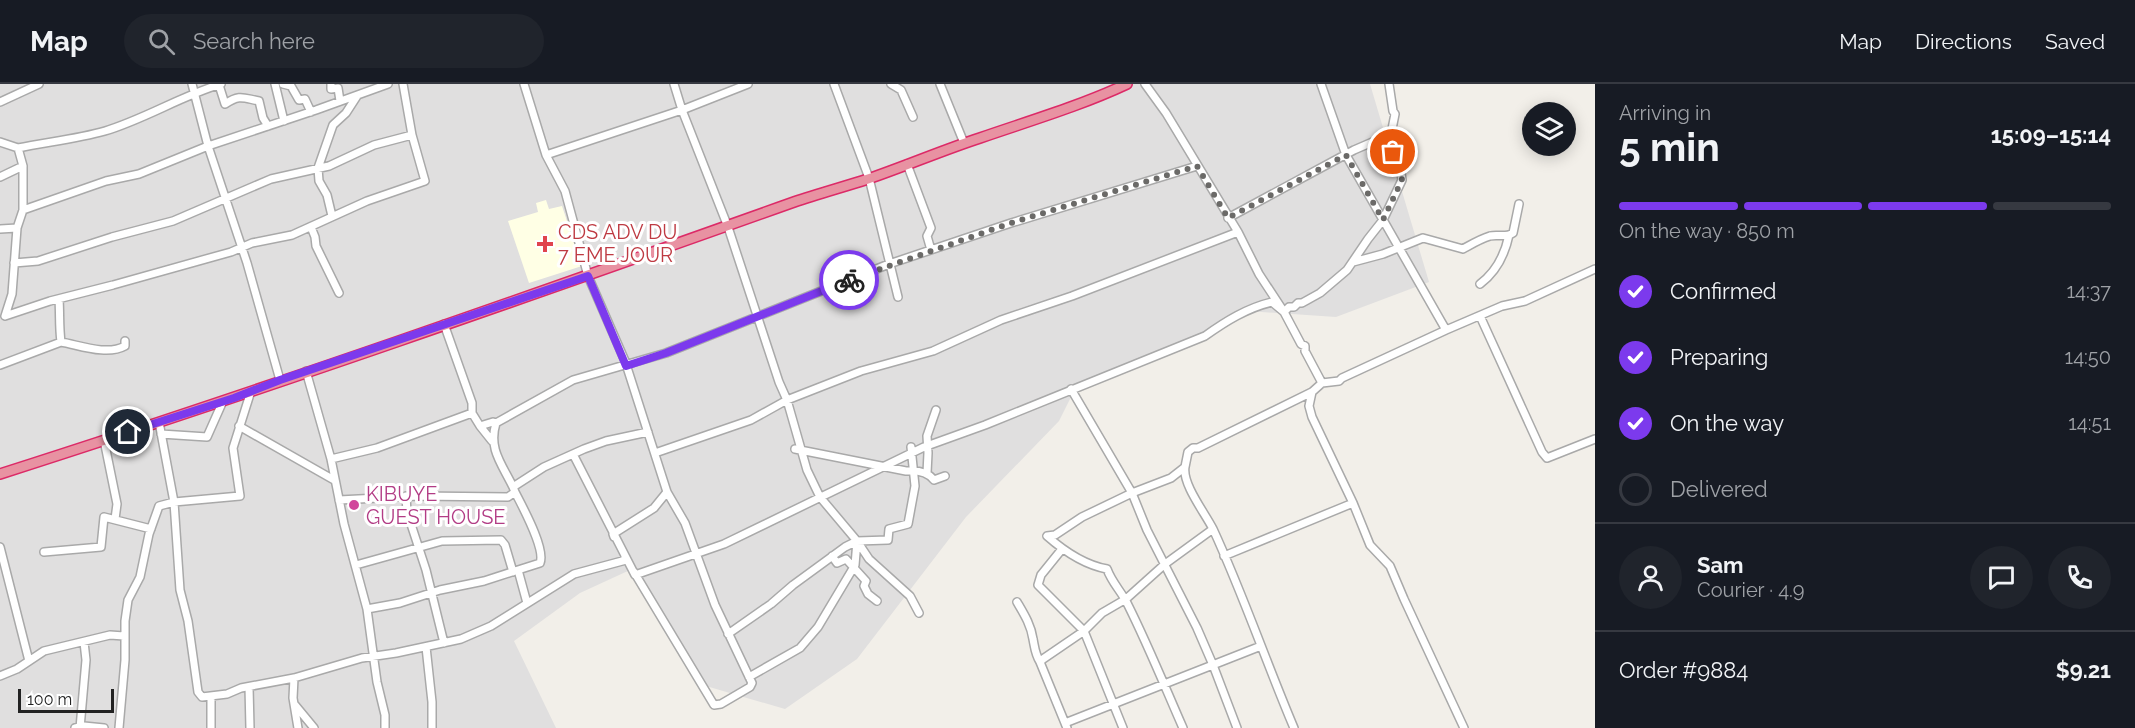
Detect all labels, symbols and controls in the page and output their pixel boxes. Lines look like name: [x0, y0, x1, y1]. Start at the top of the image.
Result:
search box: [124, 14, 544, 68]
text: Map: [30, 25, 88, 58]
icon: search: [145, 25, 178, 58]
text: Search here: [193, 28, 315, 54]
text: Map: [1839, 29, 1882, 54]
text: Directions: [1915, 29, 2012, 54]
text: Saved: [2045, 29, 2105, 54]
text: Arriving in: [1619, 101, 1711, 125]
map controls: [1522, 102, 1576, 156]
button: layers: [1522, 102, 1576, 156]
text: 15:09–15:14: [1991, 122, 2111, 148]
text: 5 min: [1619, 124, 1720, 170]
pin: [1367, 126, 1418, 177]
icon: bag: [1376, 135, 1409, 168]
text: On the way · 850 m: [1619, 219, 1795, 243]
place label: CDS ADV DU 7 EME JOUR: [558, 220, 677, 267]
marker: CDS ADV DU 7 EME JOUR: [536, 235, 554, 253]
courier: [819, 250, 879, 310]
icon: bike: [833, 264, 866, 297]
icon: check: [1619, 275, 1652, 308]
text: Confirmed: [1670, 278, 1777, 304]
text: 14:37: [2066, 279, 2111, 303]
icon: check: [1619, 341, 1652, 374]
text: Preparing: [1670, 344, 1768, 370]
text: 14:50: [2065, 345, 2111, 369]
pin: [102, 406, 153, 457]
icon: check: [1619, 407, 1652, 440]
text: On the way: [1670, 410, 1784, 436]
text: 14:51: [2068, 411, 2111, 435]
icon: home: [111, 415, 144, 448]
text: Delivered: [1670, 476, 1768, 502]
place label: KIBUYE GUEST HOUSE: [366, 482, 506, 529]
marker: KIBUYE GUEST HOUSE: [347, 498, 361, 512]
button: person: [1619, 546, 1682, 609]
button: chat: [1970, 546, 2033, 609]
button: phone: [2048, 546, 2111, 609]
text: Sam: [1697, 552, 1744, 578]
text: Courier · 4.9: [1697, 578, 1805, 602]
text: Order #9884: [1619, 657, 1748, 683]
text: $9.21: [2056, 657, 2111, 683]
scale bar: [18, 686, 114, 714]
text: 100 m: [27, 690, 72, 709]

